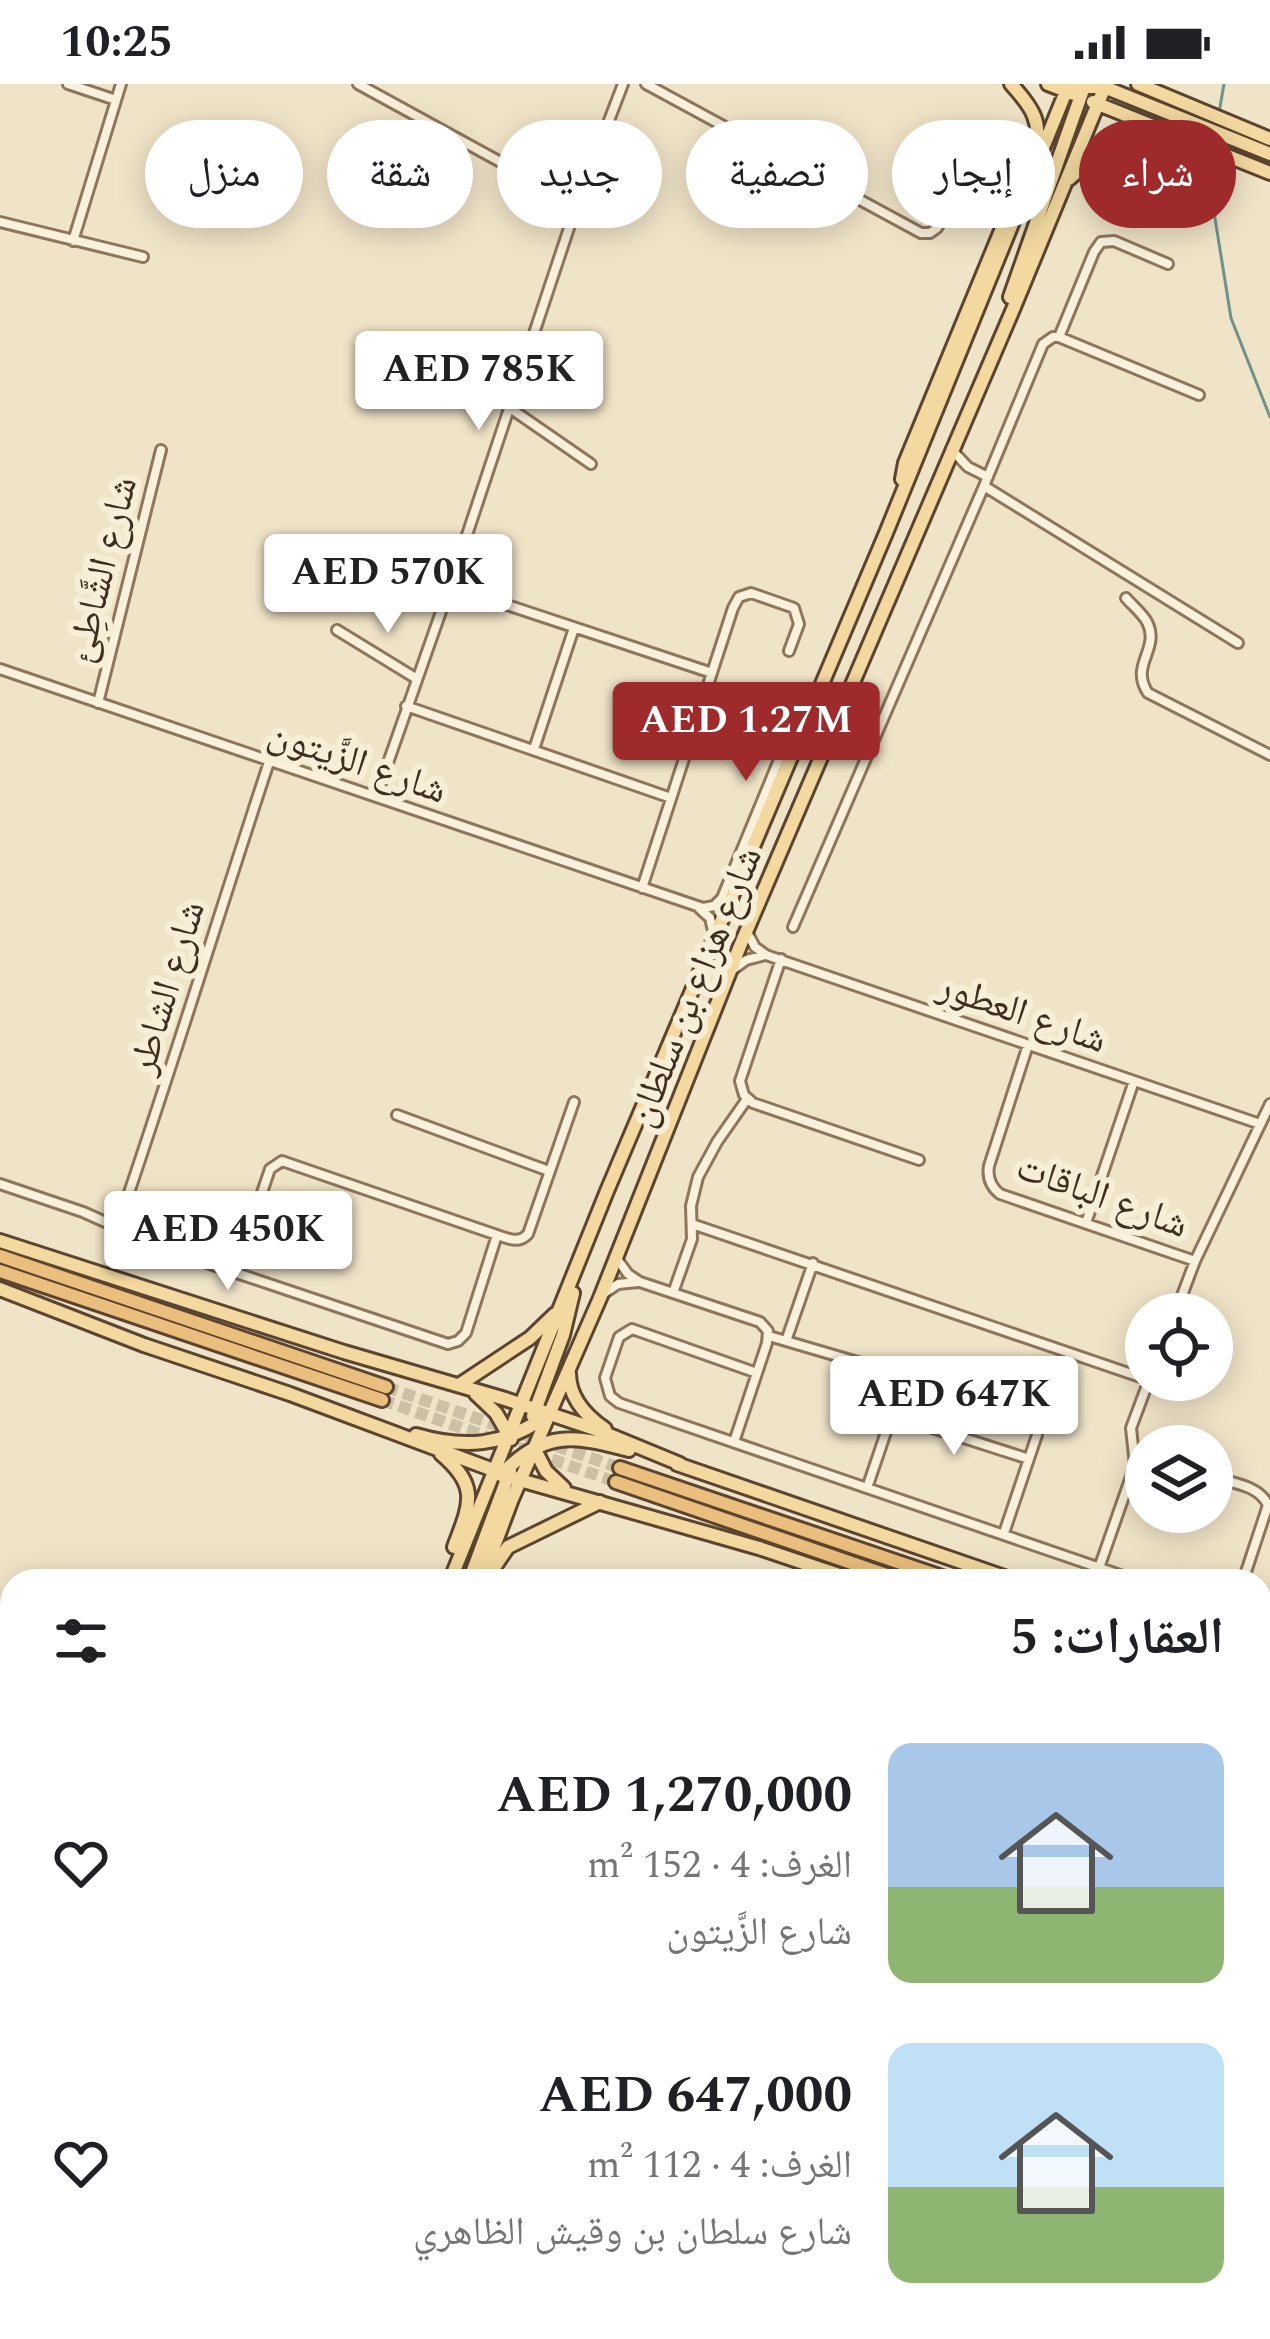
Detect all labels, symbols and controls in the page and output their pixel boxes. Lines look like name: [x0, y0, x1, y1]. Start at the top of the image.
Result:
text: 10:25: [60, 8, 173, 77]
chip: منزل: [145, 120, 303, 228]
chip: شقة: [327, 120, 473, 228]
chip: جديد: [497, 120, 662, 228]
chip: تصفية: [686, 120, 868, 228]
chip: إيجار: [892, 120, 1055, 228]
chip: شراء: [1079, 120, 1236, 228]
pin: AED 785K: [355, 331, 603, 433]
text: AED 785K: [382, 340, 576, 399]
street label: شارع الشَّاطِئ: [51, 470, 154, 669]
pin: AED 570K: [264, 534, 512, 636]
text: AED 570K: [291, 543, 485, 602]
pin: AED 1.27M: [609, 682, 883, 784]
text: AED 1.27M: [640, 691, 852, 750]
street label: شارع الزَّيتون: [260, 704, 455, 820]
street label: شارع هزاع بن سلطان: [612, 838, 778, 1136]
street label: شارع الشاطر: [113, 894, 222, 1083]
street label: شارع العطور: [929, 957, 1115, 1070]
street label: شارع الباقات: [1008, 1138, 1196, 1255]
pin: AED 450K: [104, 1191, 352, 1293]
text: AED 450K: [131, 1200, 325, 1259]
map controls: [1125, 1293, 1233, 1533]
button: locate: [1125, 1293, 1233, 1401]
pin: AED 647K: [830, 1356, 1078, 1458]
text: AED 647K: [857, 1365, 1051, 1424]
button: layers: [1125, 1425, 1233, 1533]
text: العقارات: 5: [1010, 1599, 1224, 1677]
icon: filters: [48, 1608, 114, 1674]
text: AED 1,270,000: [497, 1757, 852, 1835]
icon: home: [984, 1791, 1128, 1935]
icon: heart: [48, 1830, 114, 1896]
text: الغرف: 4 · 152 m²: [587, 1836, 852, 1895]
text: شارع الزَّيتون: [666, 1903, 852, 1962]
text: AED 647,000: [539, 2057, 852, 2135]
icon: home: [984, 2091, 1128, 2235]
icon: heart: [48, 2130, 114, 2196]
text: الغرف: 4 · 112 m²: [587, 2136, 852, 2195]
text: شارع سلطان بن وقيش الظاهري: [413, 2203, 852, 2262]

